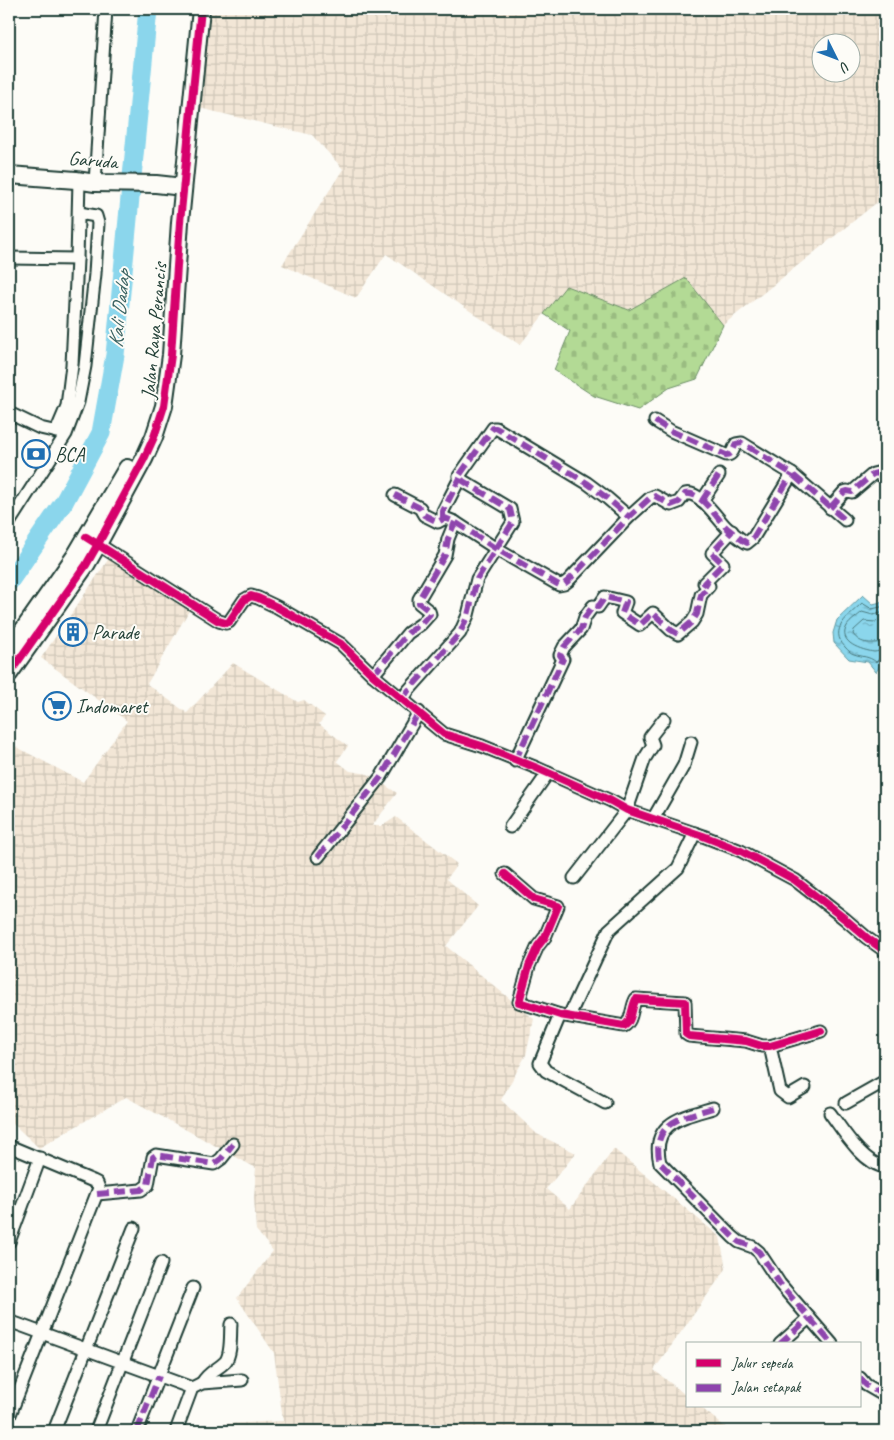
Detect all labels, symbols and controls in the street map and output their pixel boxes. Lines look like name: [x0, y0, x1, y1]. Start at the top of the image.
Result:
north arrow: [812, 32, 862, 82]
text: U: [835, 58, 854, 77]
street label: Garuda: [67, 145, 120, 175]
street label: Jalan Raya Perancis: [136, 260, 173, 401]
water label: Kali Dadap: [102, 266, 136, 349]
bank icon: BCA: [21, 439, 51, 469]
place label: BCA: [55, 442, 85, 467]
building icon: Parade: [58, 617, 88, 647]
place label: Parade: [92, 620, 140, 645]
supermarket icon: Indomaret: [42, 691, 72, 721]
place label: Indomaret: [76, 694, 150, 719]
legend: [686, 1342, 862, 1408]
text: Jalur sepeda: [731, 1354, 794, 1373]
text: Jalan setapak: [731, 1378, 802, 1397]

